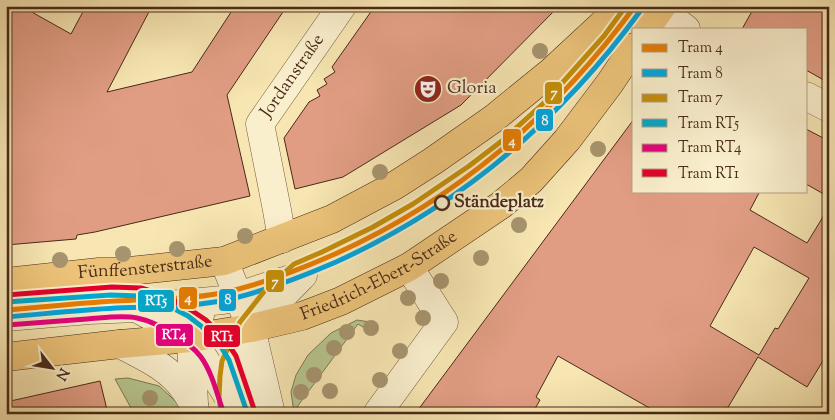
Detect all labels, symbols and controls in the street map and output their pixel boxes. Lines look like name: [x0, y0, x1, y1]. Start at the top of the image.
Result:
legend: [632, 28, 808, 192]
street label: Jordanstraße: [254, 29, 331, 125]
text: Tram 4: [678, 38, 723, 59]
text: Tram 8: [678, 64, 723, 85]
theatre icon: Gloria: [413, 74, 443, 104]
place label: Gloria: [447, 76, 497, 102]
line badge: 7: [544, 81, 563, 105]
text: 7: [550, 84, 558, 104]
text: Tram 7: [678, 88, 723, 109]
line badge: 8: [535, 108, 554, 132]
text: 8: [542, 112, 549, 132]
text: Tram RT5: [678, 114, 739, 135]
line badge: 4: [502, 128, 522, 152]
text: 4: [507, 132, 516, 152]
text: Tram RT4: [678, 138, 742, 159]
text: Tram RT1: [678, 164, 739, 185]
place label: Ständeplatz: [454, 190, 544, 216]
marker: Ständeplatz: [434, 195, 450, 211]
street label: Friedrich-Ebert-Straße: [297, 225, 463, 328]
street label: Fünffensterstraße: [77, 249, 214, 287]
line badge: 7: [265, 269, 285, 293]
text: 7: [271, 273, 279, 293]
line badge: 4: [178, 286, 198, 310]
line badge: 8: [218, 288, 237, 312]
line badge: RT5: [137, 289, 175, 313]
text: 4: [183, 289, 192, 309]
text: 8: [225, 291, 232, 311]
text: RT5: [145, 292, 167, 312]
line badge: RT4: [155, 323, 194, 347]
line badge: RT1: [203, 324, 241, 348]
text: RT4: [162, 326, 186, 346]
text: RT1: [211, 328, 233, 348]
north arrow: [28, 342, 78, 392]
text: N: [50, 364, 73, 384]

